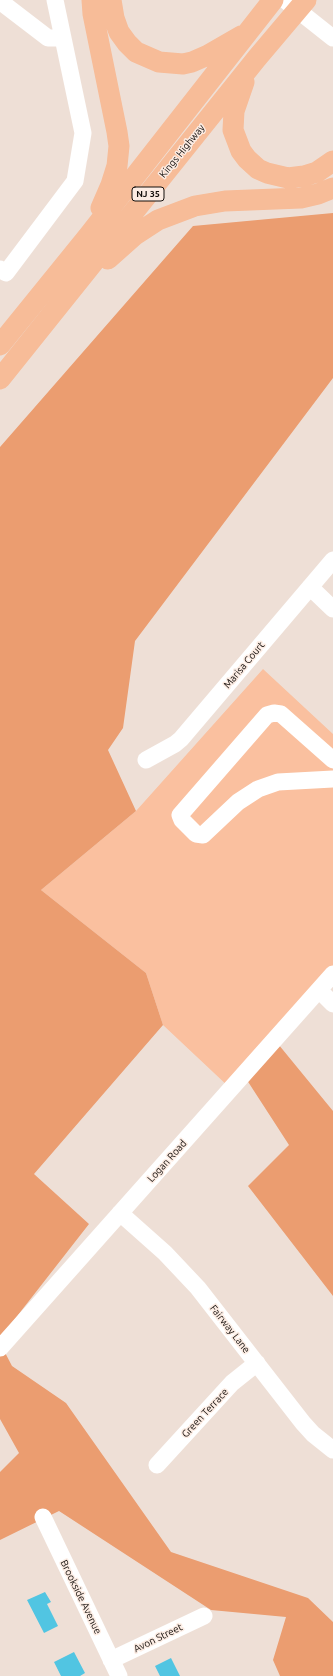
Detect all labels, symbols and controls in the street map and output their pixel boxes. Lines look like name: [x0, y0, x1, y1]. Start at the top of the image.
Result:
street label: Kings Highway: [157, 122, 207, 180]
road number: NJ 35: [132, 187, 164, 201]
street label: Marisa Court: [221, 639, 267, 691]
street label: Logan Road: [145, 1137, 189, 1185]
street label: Fairway Lane: [207, 1302, 253, 1356]
street label: Green Terrace: [179, 1386, 231, 1440]
street label: Brookside Avenue: [58, 1558, 104, 1636]
street label: Avon Street: [132, 1621, 184, 1655]

